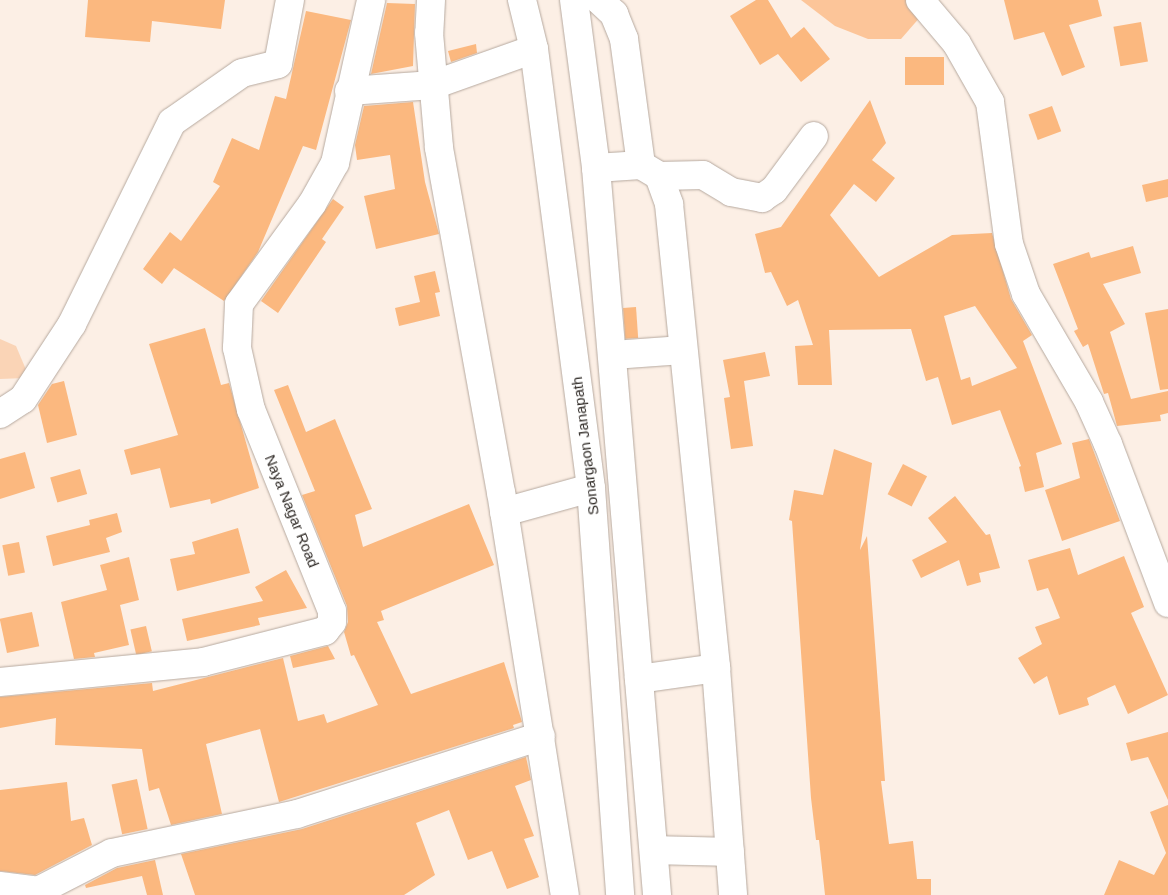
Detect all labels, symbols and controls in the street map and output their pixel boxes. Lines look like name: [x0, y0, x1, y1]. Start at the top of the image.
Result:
street label: Sonargaon Janapath: [568, 376, 602, 516]
street label: Naya Nagar Road: [261, 452, 323, 570]

